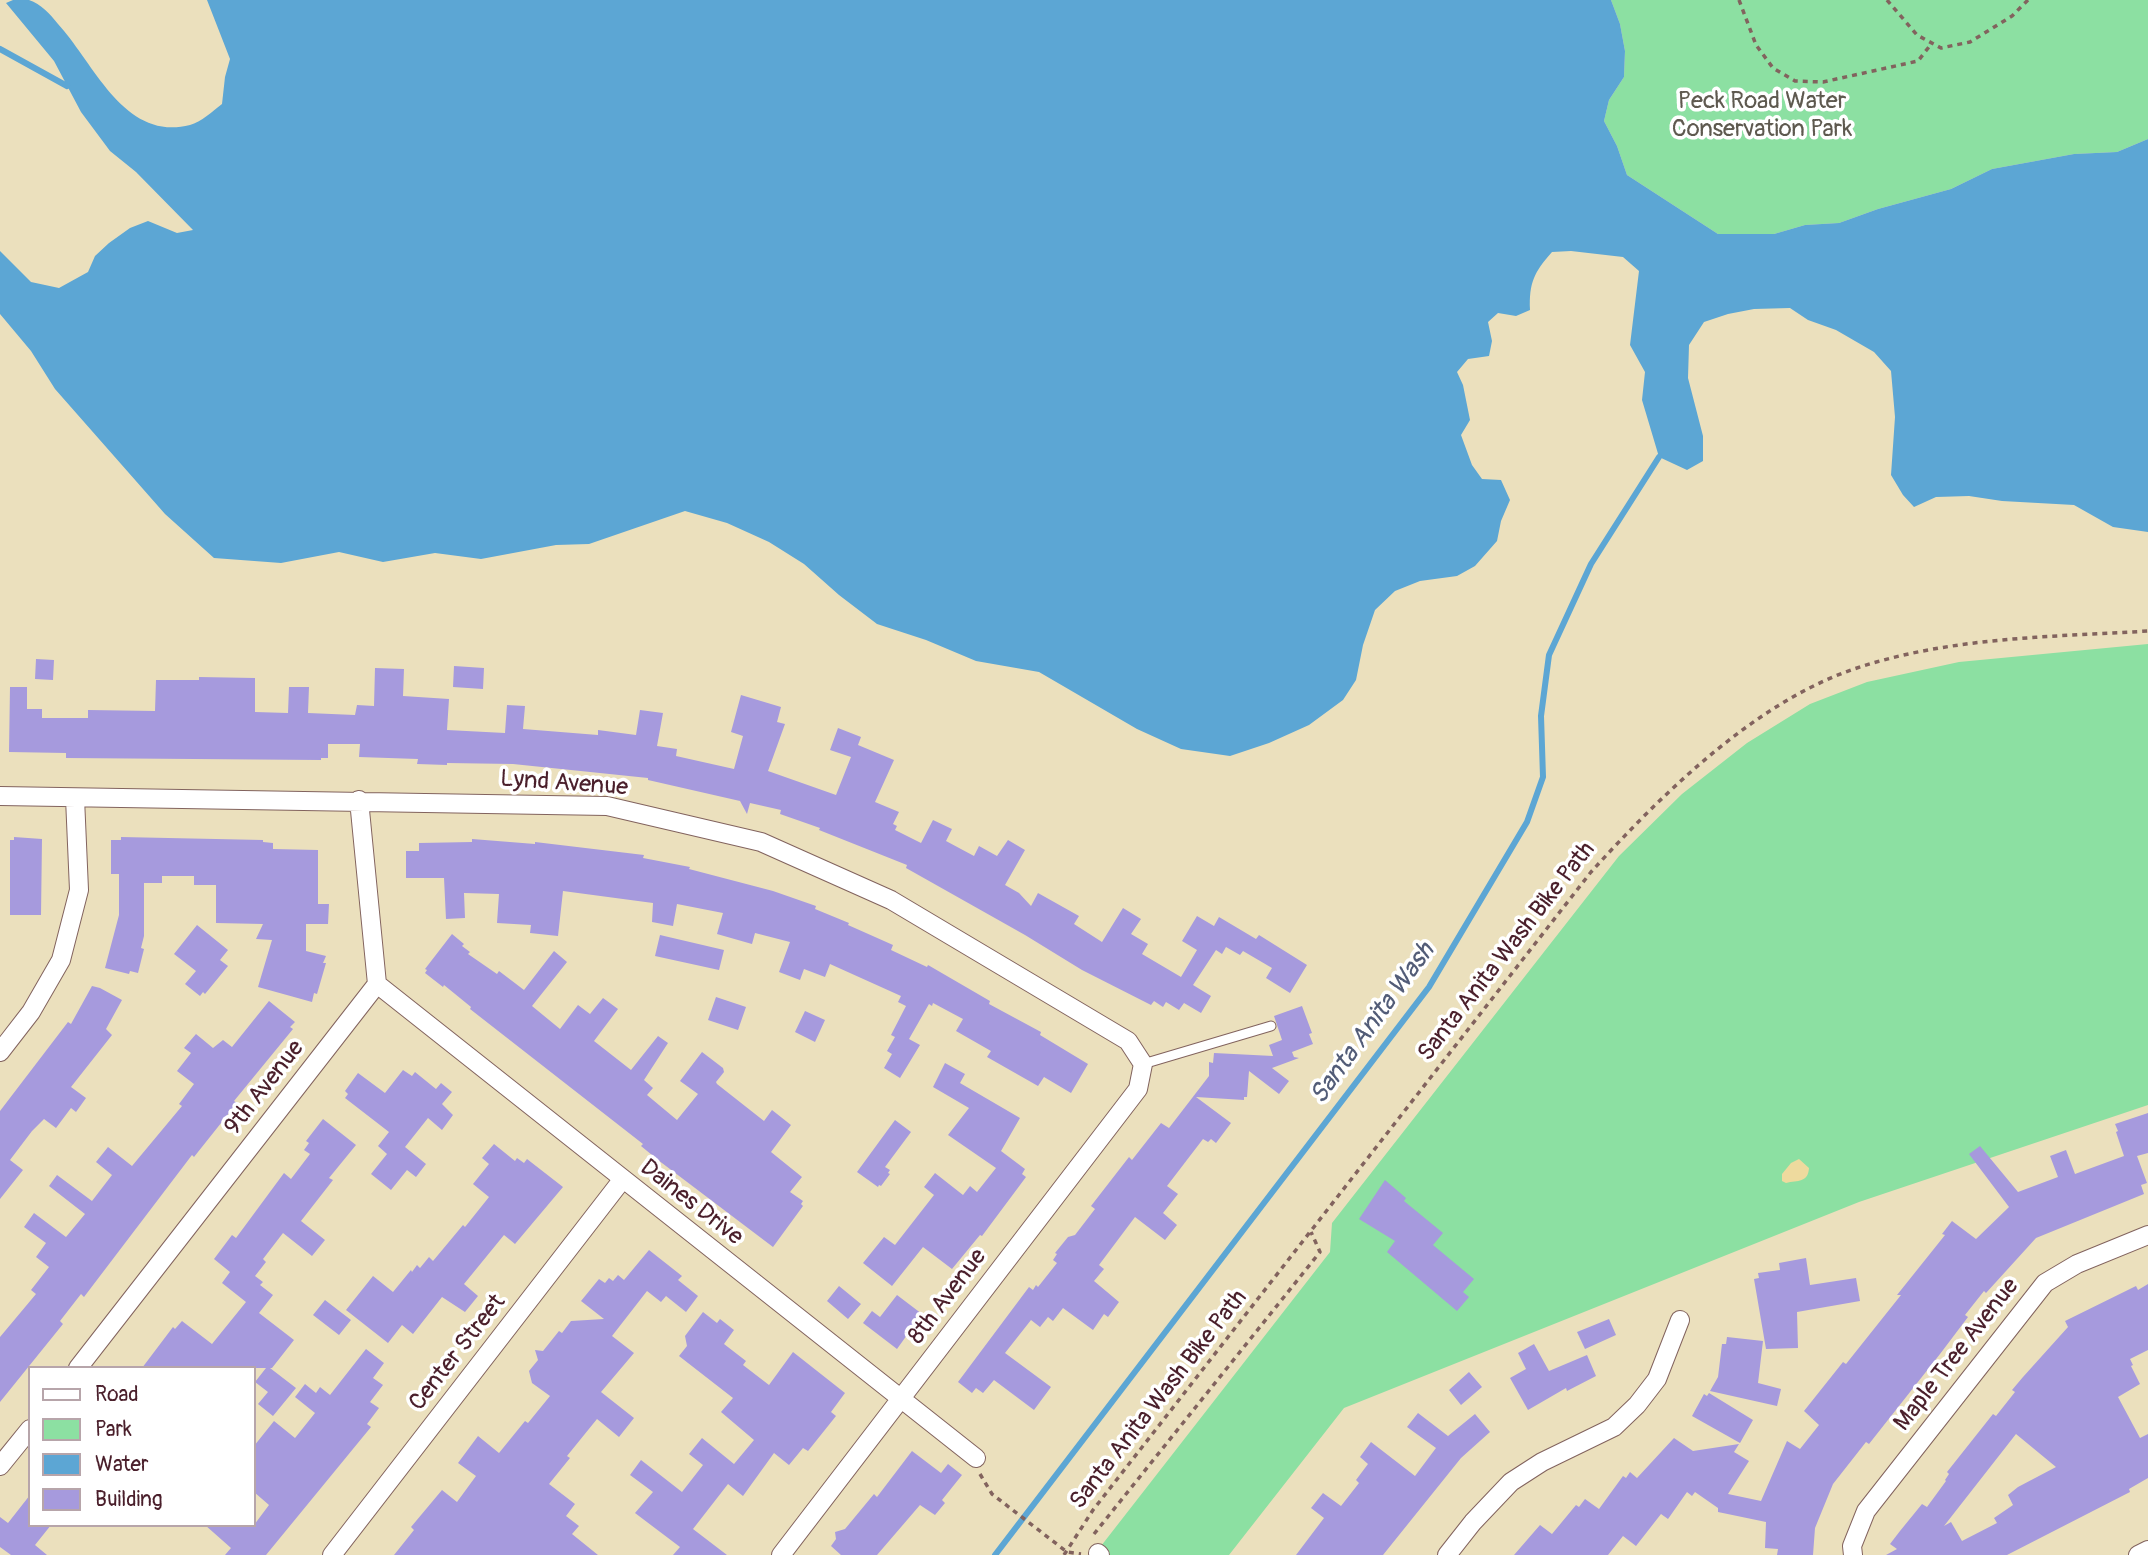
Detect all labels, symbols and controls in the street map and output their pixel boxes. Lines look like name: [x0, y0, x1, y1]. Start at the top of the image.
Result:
park label: Peck Road Water Conservation Park: [1672, 88, 1852, 144]
street label: Lynd Avenue: [499, 765, 629, 803]
street label: Santa Anita Wash Bike Path: [1412, 836, 1602, 1068]
water label: Santa Anita Wash: [1304, 937, 1442, 1111]
street label: 9th Avenue: [219, 1035, 311, 1141]
street label: Daines Drive: [634, 1154, 748, 1252]
street label: 8th Avenue: [903, 1244, 993, 1350]
street label: Maple Tree Avenue: [1888, 1273, 2026, 1437]
street label: Santa Anita Wash Bike Path: [1064, 1284, 1254, 1516]
street label: Center Street: [404, 1289, 512, 1417]
legend: [28, 1366, 256, 1527]
text: Road: [95, 1381, 139, 1408]
text: Park: [95, 1416, 132, 1443]
text: Water: [95, 1451, 148, 1478]
text: Building: [95, 1486, 162, 1513]

